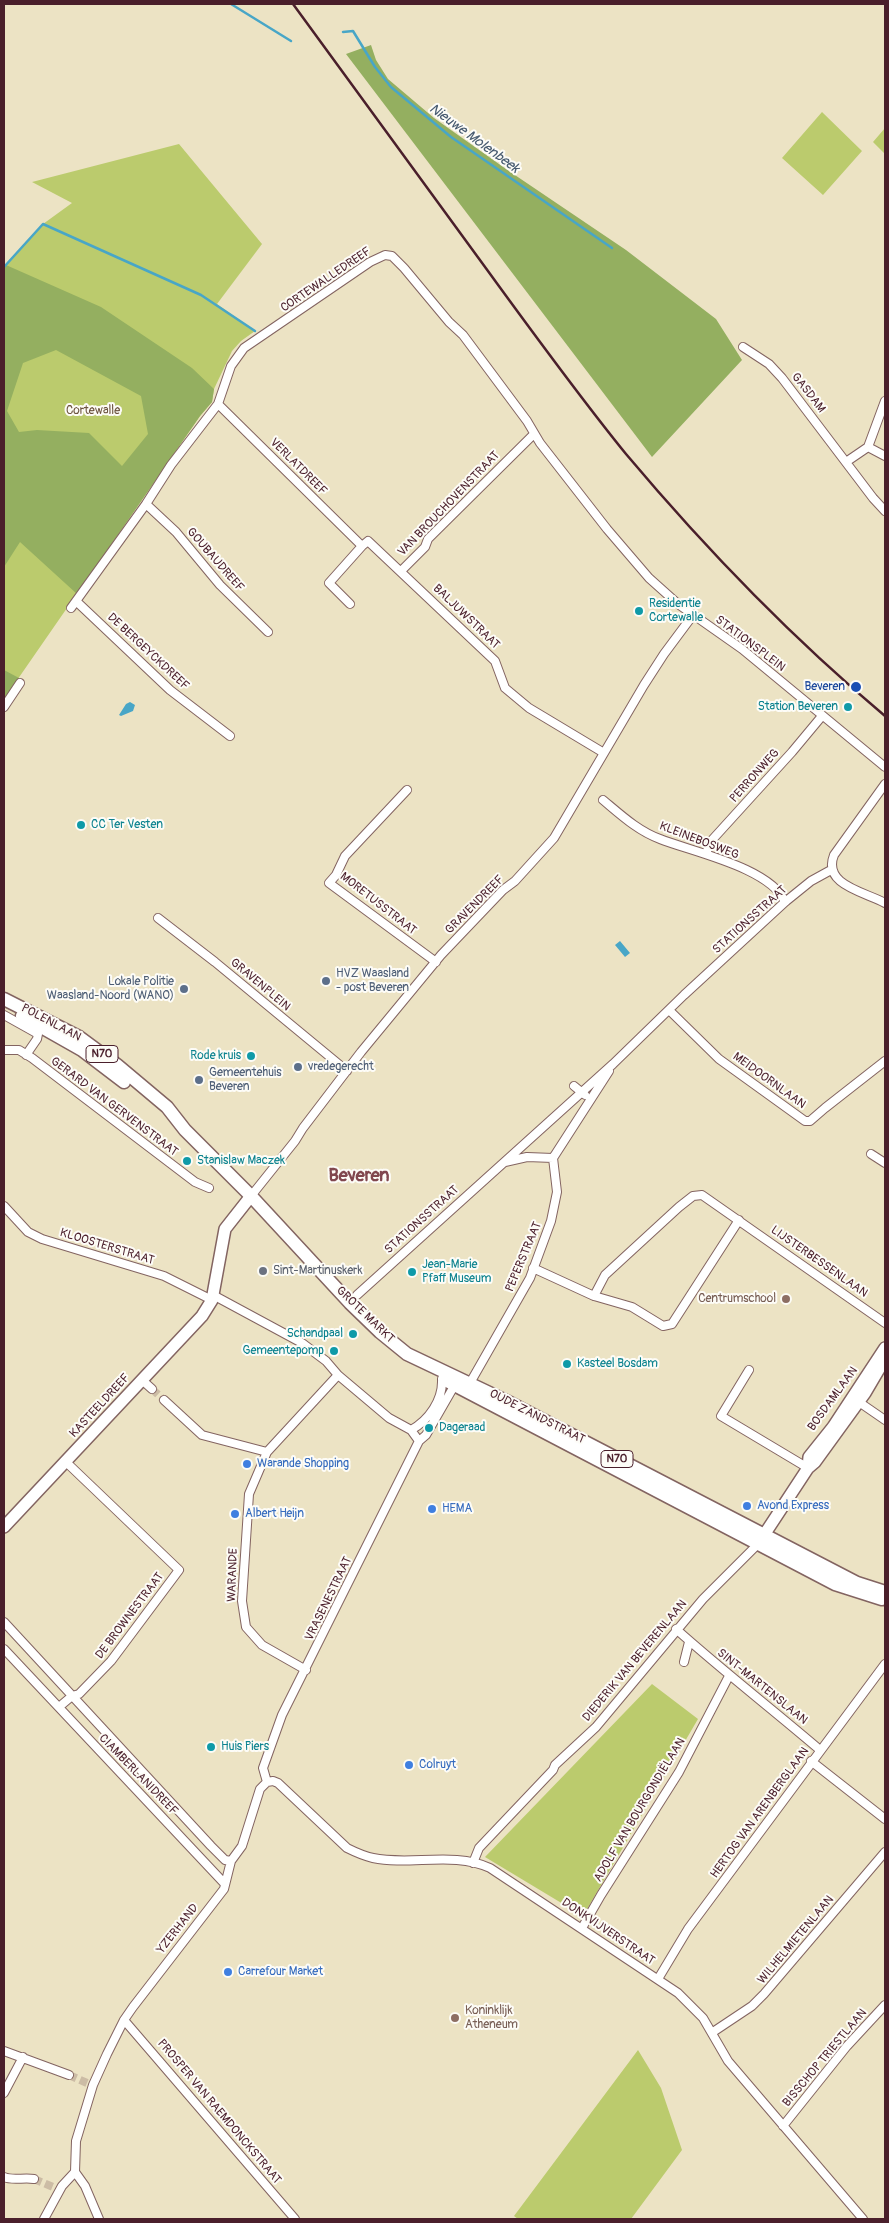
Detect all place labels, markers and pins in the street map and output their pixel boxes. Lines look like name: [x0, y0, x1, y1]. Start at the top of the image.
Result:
place label: Residentie Cortewalle: [649, 597, 703, 625]
marker: Residentie Cortewalle: [633, 605, 645, 617]
place label: Beveren: [804, 680, 845, 694]
marker: Beveren: [849, 680, 863, 694]
place label: Station Beveren: [758, 700, 838, 714]
marker: Station Beveren: [842, 701, 854, 713]
place label: CC Ter Vesten: [91, 818, 163, 832]
marker: CC Ter Vesten: [75, 819, 87, 831]
place label: HVZ Waasland - post Beveren: [336, 967, 409, 995]
place label: Lokale Politie Waasland-Noord (WANO): [47, 975, 174, 1003]
marker: HVZ Waasland - post Beveren: [320, 975, 332, 987]
marker: Lokale Politie Waasland-Noord (WANO): [178, 983, 190, 995]
place label: Rode kruis: [190, 1049, 241, 1063]
marker: Rode kruis: [245, 1050, 257, 1062]
place label: vredegerecht: [308, 1060, 374, 1074]
marker: vredegerecht: [292, 1061, 304, 1073]
place label: Gemeentehuis Beveren: [209, 1066, 282, 1094]
marker: Gemeentehuis Beveren: [193, 1074, 205, 1086]
place label: Stanislaw Maczek: [197, 1154, 285, 1168]
marker: Stanislaw Maczek: [181, 1155, 193, 1167]
place label: Jean-Marie Pfaff Museum: [422, 1258, 491, 1286]
place label: Sint-Martinuskerk: [273, 1264, 362, 1278]
marker: Sint-Martinuskerk: [257, 1265, 269, 1277]
marker: Jean-Marie Pfaff Museum: [406, 1266, 418, 1278]
place label: Centrumschool: [698, 1292, 776, 1306]
marker: Centrumschool: [780, 1293, 792, 1305]
place label: Schandpaal: [287, 1327, 343, 1341]
marker: Schandpaal: [347, 1328, 359, 1340]
place label: Gemeentepomp: [243, 1344, 324, 1358]
marker: Gemeentepomp: [328, 1345, 340, 1357]
place label: Kasteel Bosdam: [577, 1357, 658, 1371]
marker: Kasteel Bosdam: [561, 1358, 573, 1370]
place label: Dageraad: [439, 1421, 485, 1435]
marker: Dageraad: [423, 1422, 435, 1434]
place label: Warande Shopping: [257, 1457, 349, 1471]
marker: Warande Shopping: [241, 1458, 253, 1470]
place label: Avond Express: [757, 1499, 829, 1513]
marker: Avond Express: [741, 1500, 753, 1512]
place label: HEMA: [442, 1502, 472, 1516]
marker: HEMA: [426, 1503, 438, 1515]
place label: Albert Heijn: [245, 1507, 304, 1521]
marker: Albert Heijn: [229, 1508, 241, 1520]
place label: Huis Piers: [221, 1740, 269, 1754]
marker: Huis Piers: [205, 1741, 217, 1753]
place label: Colruyt: [419, 1758, 456, 1772]
marker: Colruyt: [403, 1759, 415, 1771]
place label: Carrefour Market: [238, 1965, 323, 1979]
marker: Carrefour Market: [222, 1966, 234, 1978]
place label: Koninklijk Atheneum: [465, 2004, 518, 2032]
marker: Koninklijk Atheneum: [449, 2012, 461, 2024]

